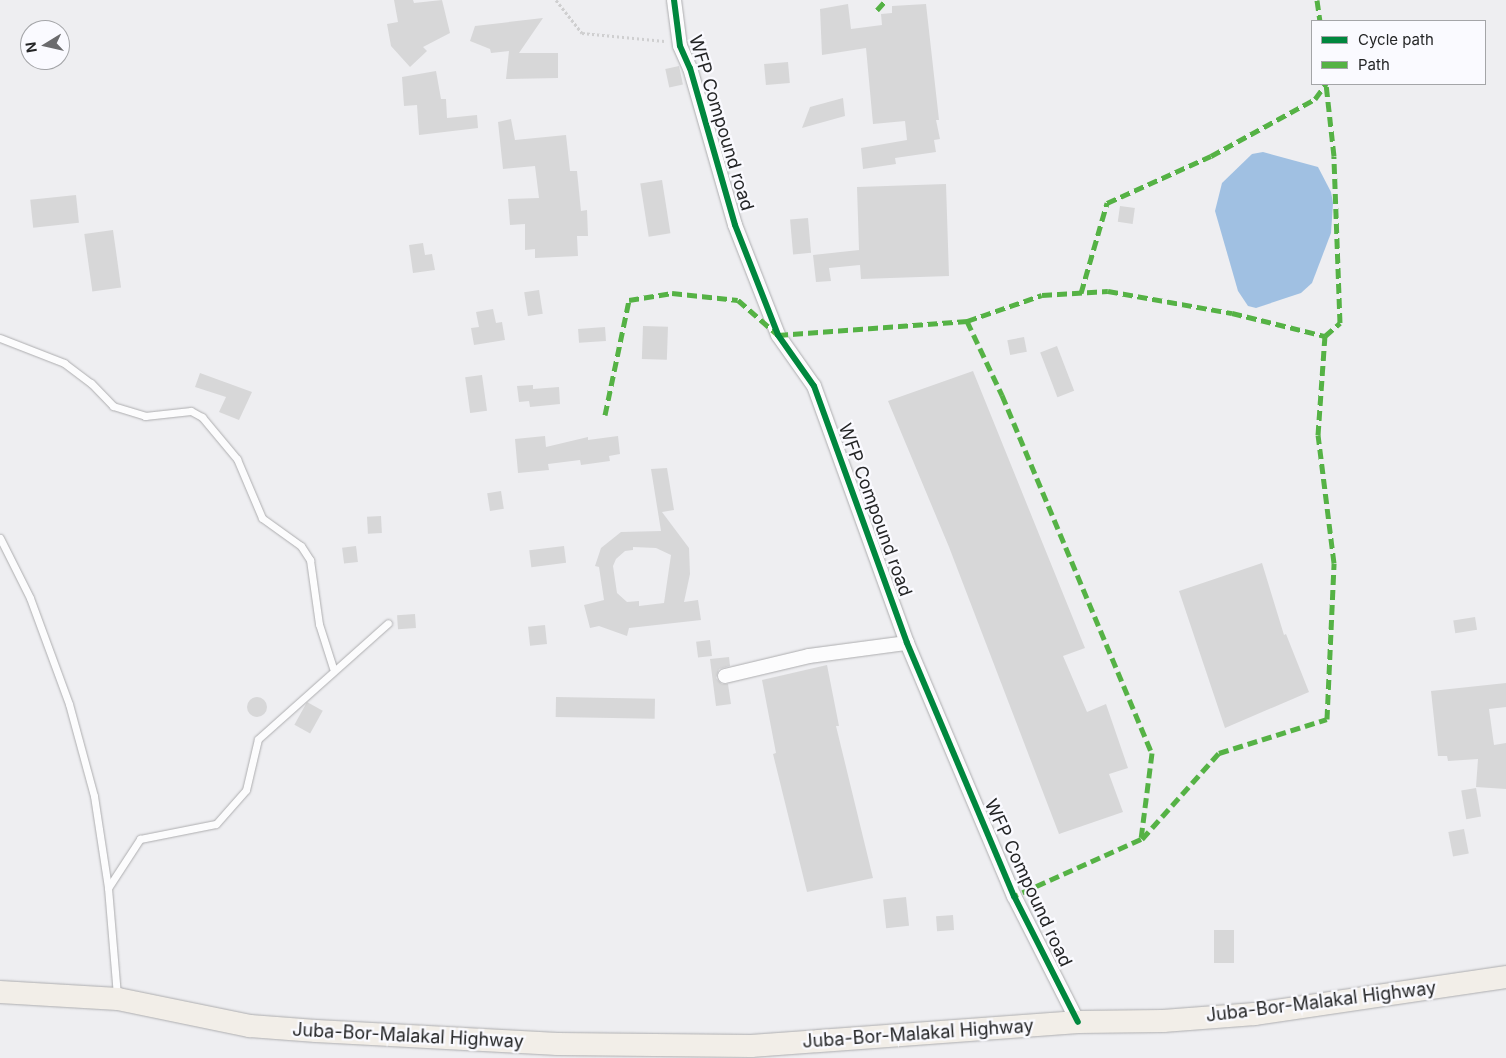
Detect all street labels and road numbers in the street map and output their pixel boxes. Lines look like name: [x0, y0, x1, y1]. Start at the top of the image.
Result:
street label: WFP Compound road: [684, 33, 758, 213]
street label: WFP Compound road: [834, 421, 916, 599]
street label: WFP Compound road: [980, 796, 1076, 970]
street label: Juba-Bor-Malakal Highway: [1205, 977, 1437, 1027]
street label: Juba-Bor-Malakal Highway: [802, 1015, 1034, 1053]
street label: Juba-Bor-Malakal Highway: [292, 1019, 524, 1053]

